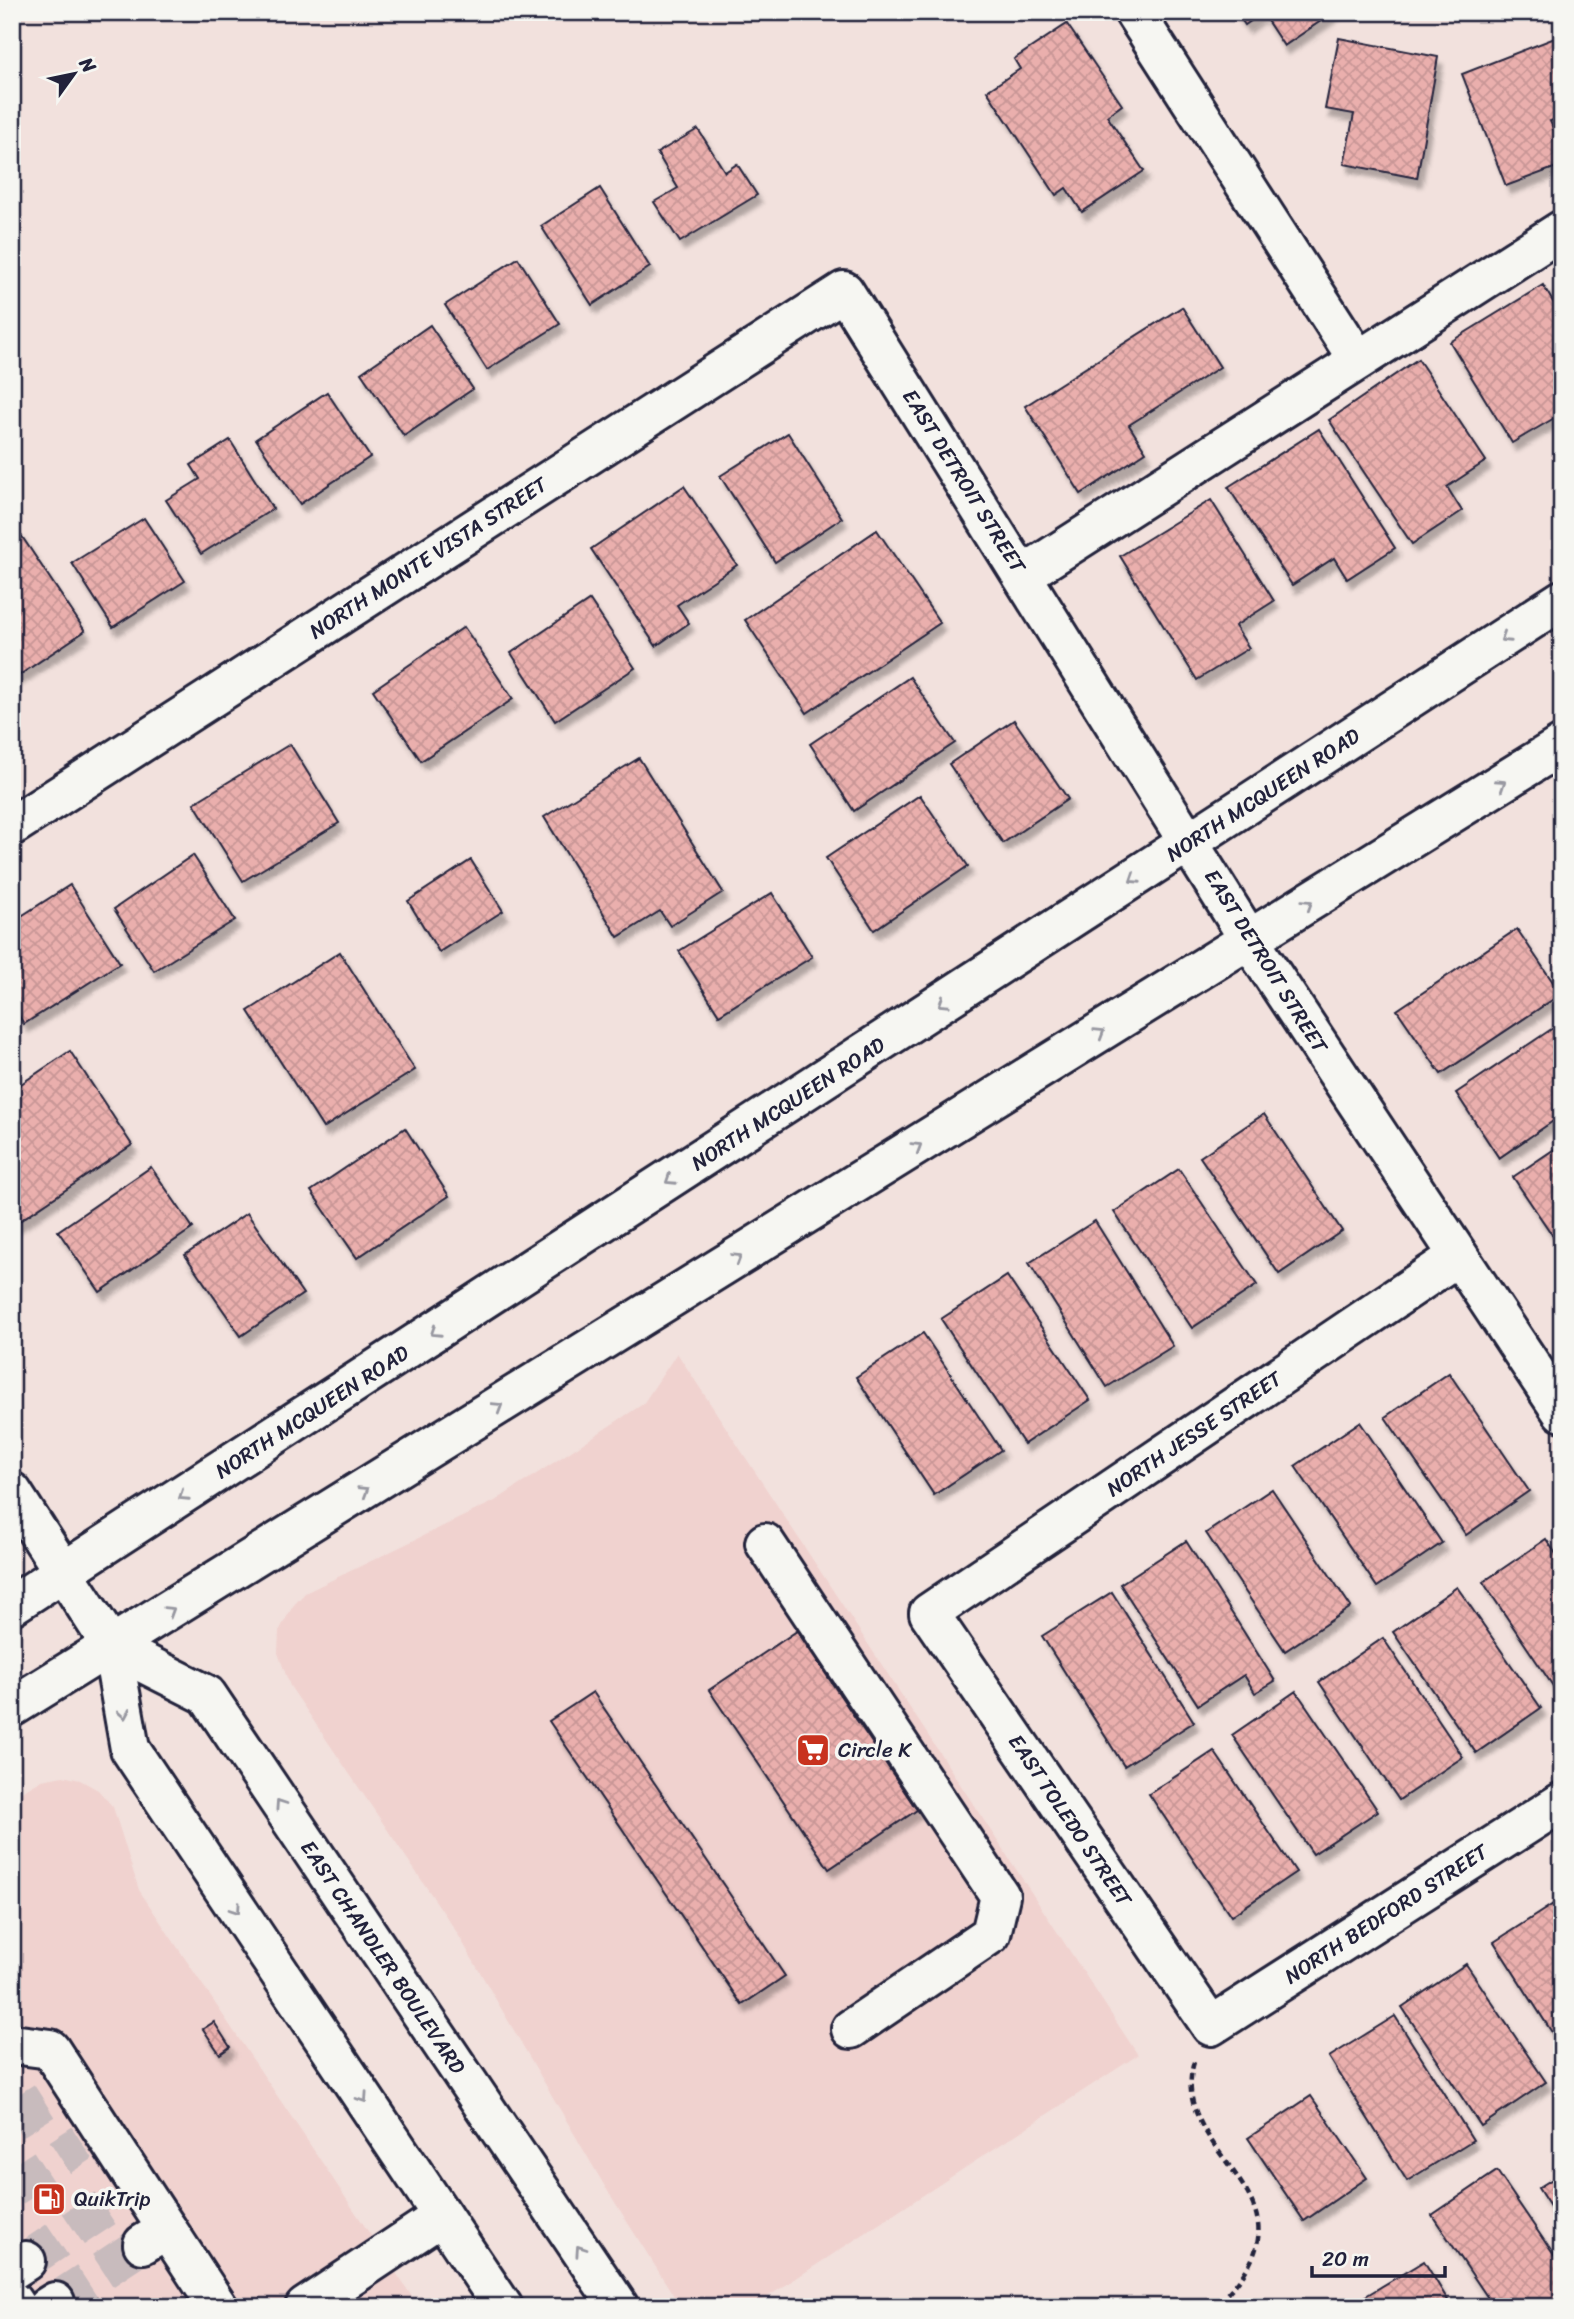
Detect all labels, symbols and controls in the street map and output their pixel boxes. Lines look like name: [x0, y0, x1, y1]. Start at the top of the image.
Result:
north arrow: [38, 38, 108, 108]
text: N: [70, 50, 106, 80]
street label: EAST DETROIT STREET: [892, 381, 1037, 582]
street label: NORTH MONTE VISTA STREET: [301, 465, 556, 650]
one-way arrow: [1499, 629, 1512, 642]
street label: NORTH MCQUEEN ROAD: [1158, 717, 1368, 872]
one-way arrow: [1493, 779, 1506, 792]
street label: EAST DETROIT STREET: [1194, 861, 1339, 1062]
one-way arrow: [1128, 871, 1141, 884]
one-way arrow: [1301, 900, 1314, 913]
one-way arrow: [937, 995, 950, 1008]
street label: NORTH MCQUEEN ROAD: [683, 1026, 893, 1181]
one-way arrow: [1092, 1029, 1105, 1042]
one-way arrow: [910, 1142, 923, 1155]
one-way arrow: [664, 1172, 677, 1185]
one-way arrow: [730, 1254, 743, 1267]
one-way arrow: [430, 1324, 443, 1337]
street label: NORTH MCQUEEN ROAD: [207, 1334, 417, 1489]
street label: NORTH JESSE STREET: [1098, 1360, 1291, 1507]
one-way arrow: [490, 1403, 503, 1416]
one-way arrow: [356, 1486, 369, 1499]
one-way arrow: [178, 1488, 191, 1500]
one-way arrow: [163, 1606, 176, 1619]
one-way arrow: [116, 1708, 131, 1720]
street label: EAST TOLEDO STREET: [998, 1726, 1143, 1915]
supermarket icon: Circle K: [794, 1731, 832, 1769]
place label: Circle K: [838, 1731, 912, 1769]
one-way arrow: [276, 1799, 288, 1812]
street label: EAST CHANDLER BOULEVARD: [290, 1832, 476, 2082]
street label: NORTH BEDFORD STREET: [1276, 1833, 1497, 1994]
one-way arrow: [228, 1901, 241, 1914]
one-way arrow: [355, 2090, 367, 2103]
fuel station icon: QuikTrip: [30, 2180, 68, 2218]
place label: QuikTrip: [74, 2180, 151, 2218]
scale bar: [1312, 2235, 1444, 2279]
text: 20 m: [1322, 2240, 1369, 2278]
one-way arrow: [576, 2245, 588, 2258]

